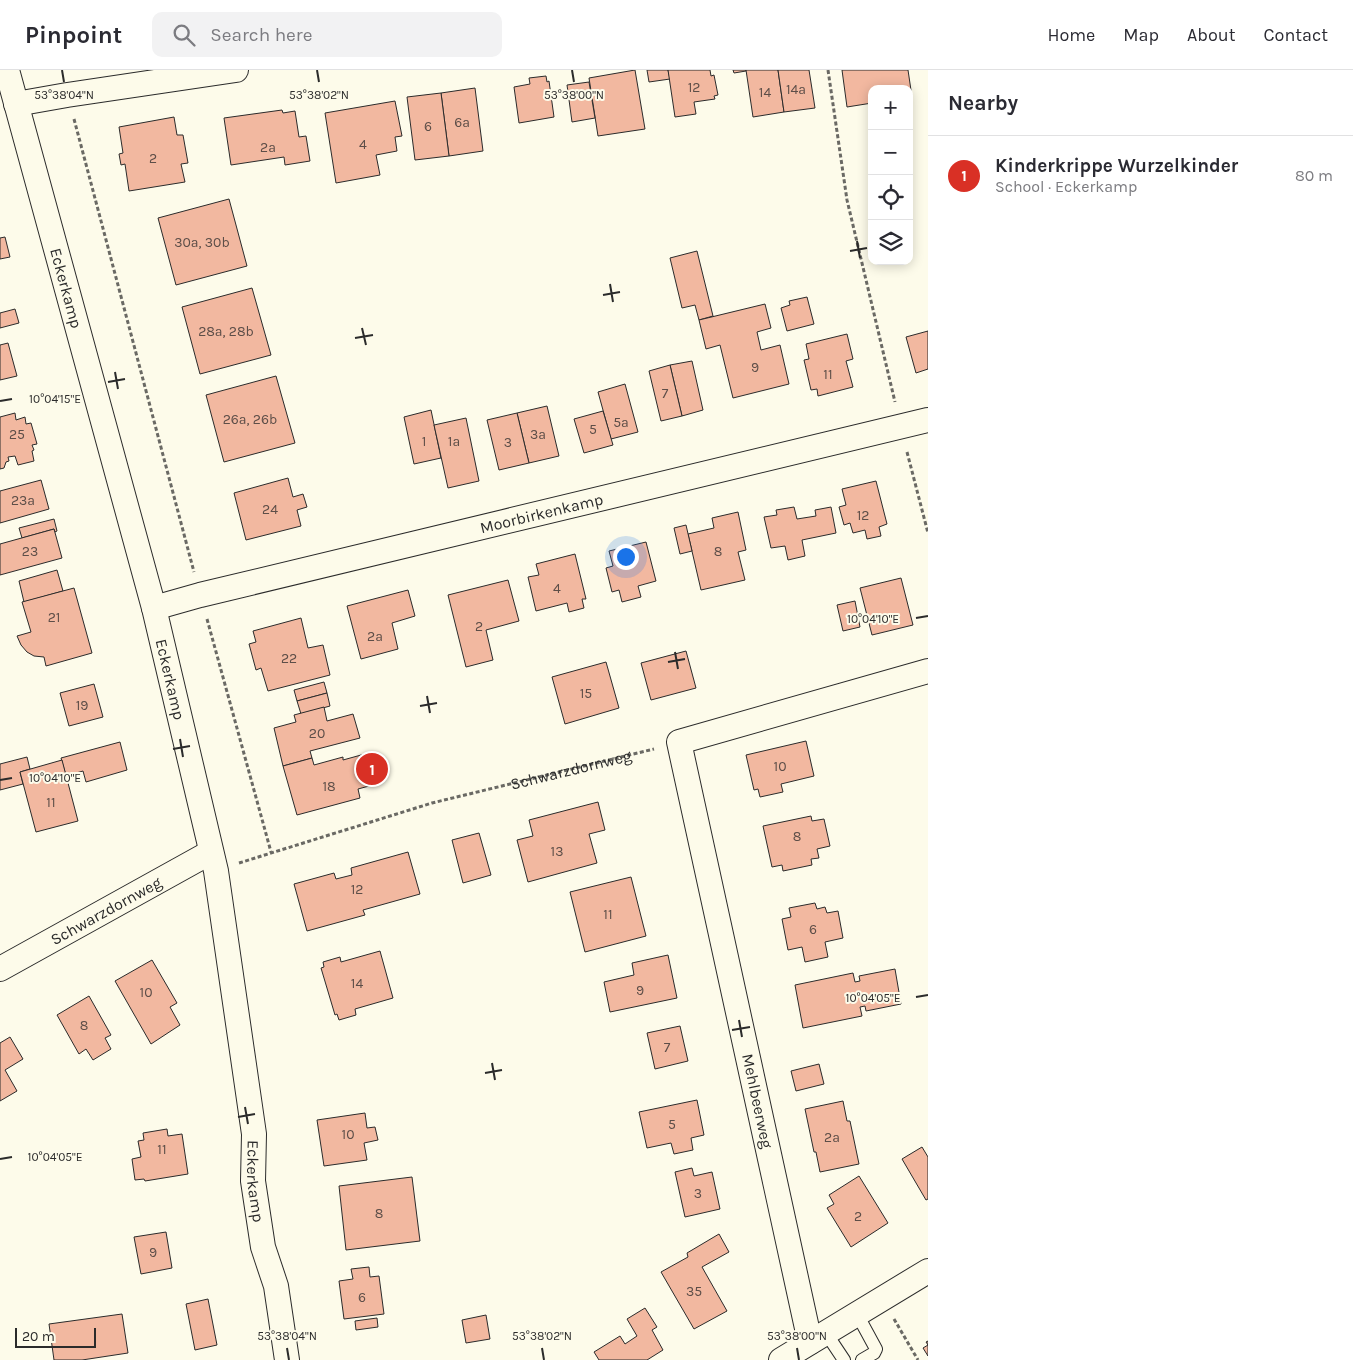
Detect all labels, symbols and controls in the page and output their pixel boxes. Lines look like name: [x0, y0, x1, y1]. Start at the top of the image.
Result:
search box: [152, 12, 502, 57]
text: Pinpoint: [25, 21, 122, 49]
icon: search: [170, 21, 198, 49]
text: Search here: [210, 24, 312, 46]
text: Home: [1047, 24, 1095, 46]
text: Map: [1123, 24, 1159, 46]
text: About: [1187, 24, 1236, 46]
text: Contact: [1264, 24, 1328, 46]
house number: 12: [688, 79, 700, 96]
house number: 14a: [786, 81, 806, 98]
house number: 14: [759, 84, 771, 101]
map controls: [868, 85, 913, 265]
button: +: [868, 85, 913, 130]
text: 53°38'04"N: [34, 88, 94, 102]
text: 53°38'02"N: [289, 88, 349, 102]
text: 53°38'00"N: [544, 88, 604, 102]
text: Nearby: [948, 91, 1018, 115]
house number: 6a: [454, 114, 470, 131]
house number: 6: [424, 118, 432, 135]
button: −: [868, 130, 913, 175]
house number: 4: [359, 136, 367, 153]
house number: 2a: [260, 139, 276, 156]
house number: 2: [149, 150, 157, 167]
text: Kinderkrippe Wurzelkinder: [995, 155, 1238, 177]
text: 1: [961, 166, 967, 185]
text: 80 m: [1295, 166, 1333, 185]
button: locate: [868, 175, 913, 220]
text: School · Eckerkamp: [995, 177, 1137, 196]
button: layers: [868, 220, 913, 265]
house number: 30a, 30b: [174, 234, 230, 251]
street label: Eckerkamp: [46, 246, 86, 330]
house number: 28a, 28b: [198, 323, 254, 340]
house number: 9: [751, 359, 759, 376]
house number: 11: [823, 366, 833, 383]
house number: 7: [662, 385, 669, 402]
text: 10°04'15"E: [29, 392, 81, 406]
house number: 26a, 26b: [223, 411, 277, 428]
house number: 5a: [613, 414, 629, 431]
house number: 5: [589, 421, 597, 438]
house number: 25: [9, 426, 25, 443]
house number: 3a: [530, 426, 546, 443]
house number: 1: [422, 433, 426, 450]
house number: 1a: [448, 433, 460, 450]
house number: 3: [504, 434, 512, 451]
street label: Moorbirkenkamp: [478, 489, 605, 537]
house number: 23a: [11, 492, 35, 509]
house number: 24: [262, 501, 278, 518]
house number: 12: [857, 507, 869, 524]
house number: 23: [22, 543, 38, 560]
house number: 8: [714, 543, 722, 560]
your location: [613, 544, 639, 570]
house number: 4: [553, 580, 561, 597]
house number: 21: [48, 609, 60, 626]
text: 10°04'10"E: [847, 612, 899, 626]
house number: 2: [475, 618, 483, 635]
house number: 2a: [367, 628, 383, 645]
street label: Eckerkamp: [152, 637, 189, 722]
house number: 22: [281, 650, 297, 667]
house number: 15: [580, 685, 592, 702]
house number: 19: [76, 697, 88, 714]
house number: 20: [309, 725, 325, 742]
street label: Schwarzdornweg: [509, 746, 633, 794]
pin: 1: [356, 750, 388, 788]
house number: 10: [774, 758, 786, 775]
text: 10°04'10"E: [29, 771, 81, 785]
house number: 18: [322, 778, 336, 795]
house number: 11: [46, 794, 56, 811]
house number: 8: [793, 828, 801, 845]
house number: 13: [551, 843, 563, 860]
street label: Schwarzdornweg: [47, 872, 165, 949]
house number: 12: [351, 881, 363, 898]
house number: 11: [603, 906, 613, 923]
house number: 6: [809, 921, 817, 938]
house number: 14: [351, 975, 363, 992]
house number: 9: [636, 982, 644, 999]
house number: 10: [140, 984, 152, 1001]
text: 10°04'05"E: [846, 991, 900, 1005]
house number: 8: [80, 1017, 88, 1034]
house number: 7: [664, 1039, 671, 1056]
street label: Mehlbeerweg: [738, 1052, 777, 1150]
house number: 5: [668, 1116, 676, 1133]
house number: 10: [342, 1126, 354, 1143]
house number: 2a: [824, 1129, 840, 1146]
street label: Eckerkamp: [243, 1140, 268, 1224]
house number: 11: [157, 1141, 167, 1158]
text: 10°04'05"E: [28, 1150, 82, 1164]
house number: 3: [694, 1185, 702, 1202]
house number: 8: [375, 1205, 383, 1222]
house number: 2: [854, 1208, 862, 1225]
house number: 9: [149, 1244, 157, 1261]
house number: 35: [686, 1283, 702, 1300]
house number: 6: [358, 1289, 366, 1306]
scale bar: [15, 1325, 96, 1348]
text: 20 m: [22, 1328, 55, 1345]
text: 53°38'04"N: [257, 1329, 317, 1343]
text: 53°38'02"N: [512, 1329, 572, 1343]
text: 53°38'00"N: [767, 1329, 827, 1343]

